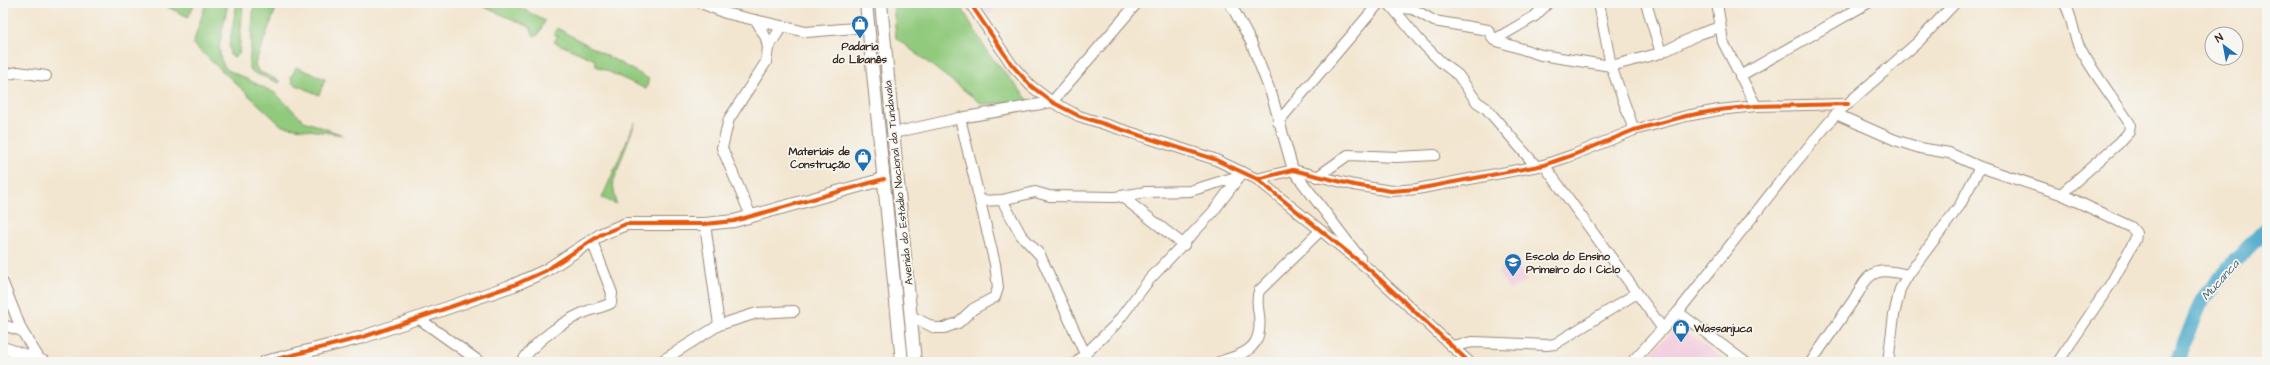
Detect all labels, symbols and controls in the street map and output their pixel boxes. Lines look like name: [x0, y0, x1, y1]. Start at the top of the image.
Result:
shop icon: Padaria do Libanês: [850, 14, 870, 39]
north arrow: [2204, 26, 2244, 66]
text: N: [2212, 30, 2226, 46]
place label: Padaria do Libanês: [832, 39, 888, 67]
street label: Avenida do Estádio Nacional da Tundavala: [880, 79, 917, 286]
place label: Materiais de Construção: [788, 144, 851, 172]
shop icon: Materiais de Construção: [853, 147, 873, 172]
place label: Escola do Ensino Primeiro do I Ciclo: [1526, 249, 1621, 277]
school or university icon: Escola do Ensino Primeiro do I Ciclo: [1503, 252, 1523, 277]
water label: Mucanca: [2198, 256, 2244, 304]
shop icon: Wassanjuca: [1671, 318, 1691, 343]
place label: Wassanjuca: [1693, 321, 1753, 337]

